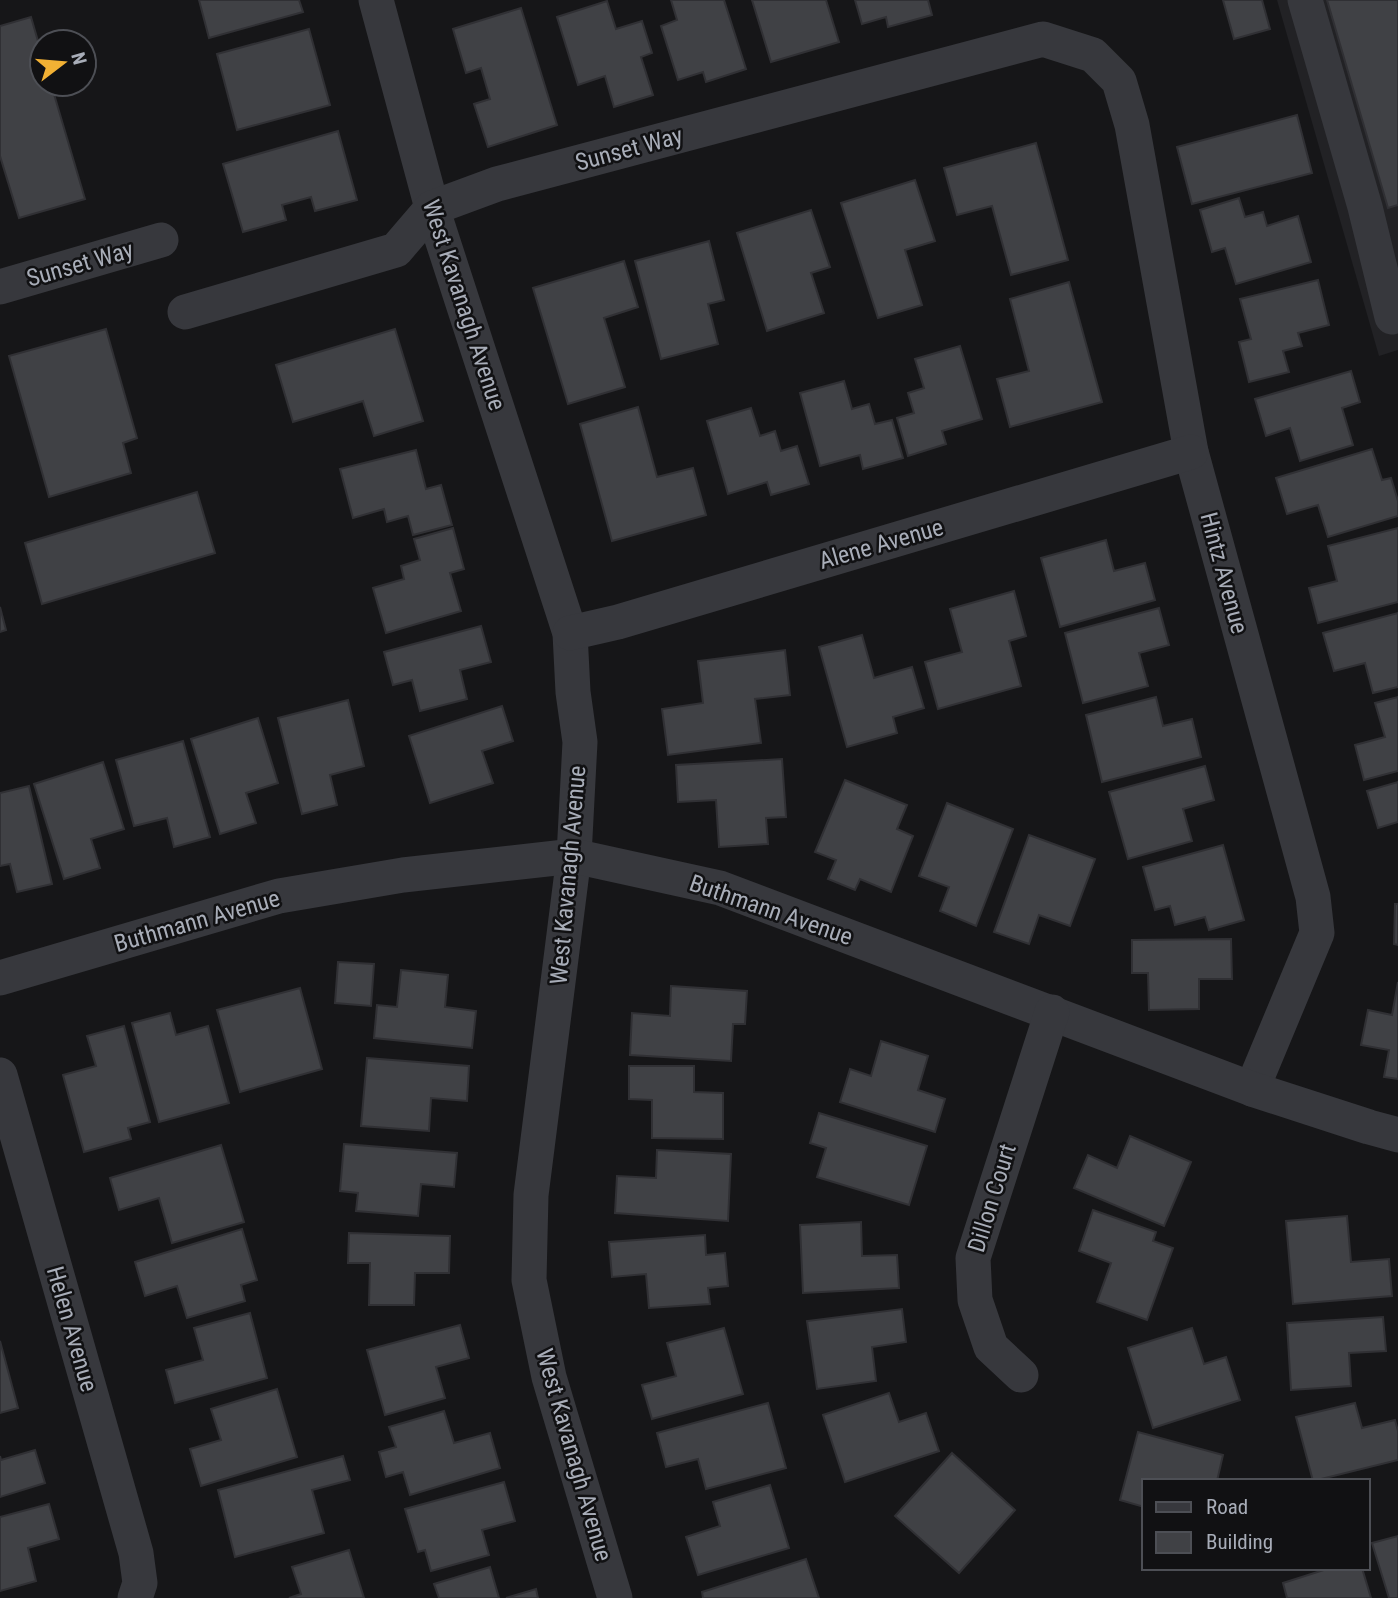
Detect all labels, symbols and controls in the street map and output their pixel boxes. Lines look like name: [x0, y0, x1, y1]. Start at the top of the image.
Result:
north arrow: [28, 28, 98, 98]
text: N: [66, 50, 92, 67]
street label: Sunset Way: [572, 121, 686, 177]
street label: West Kavanagh Avenue: [417, 196, 511, 414]
street label: Sunset Way: [23, 235, 137, 293]
street label: Hintz Avenue: [1194, 509, 1254, 637]
street label: Alene Avenue: [816, 513, 946, 575]
street label: West Kavanagh Avenue: [544, 764, 592, 986]
street label: Buthmann Avenue: [686, 869, 856, 951]
street label: Buthmann Avenue: [111, 884, 283, 958]
street label: Dillon Court: [962, 1141, 1022, 1255]
street label: Helen Avenue: [41, 1263, 103, 1395]
street label: West Kavanagh Avenue: [530, 1345, 618, 1565]
legend: [1142, 1479, 1370, 1570]
text: Road: [1206, 1495, 1248, 1519]
text: Building: [1206, 1530, 1273, 1554]

